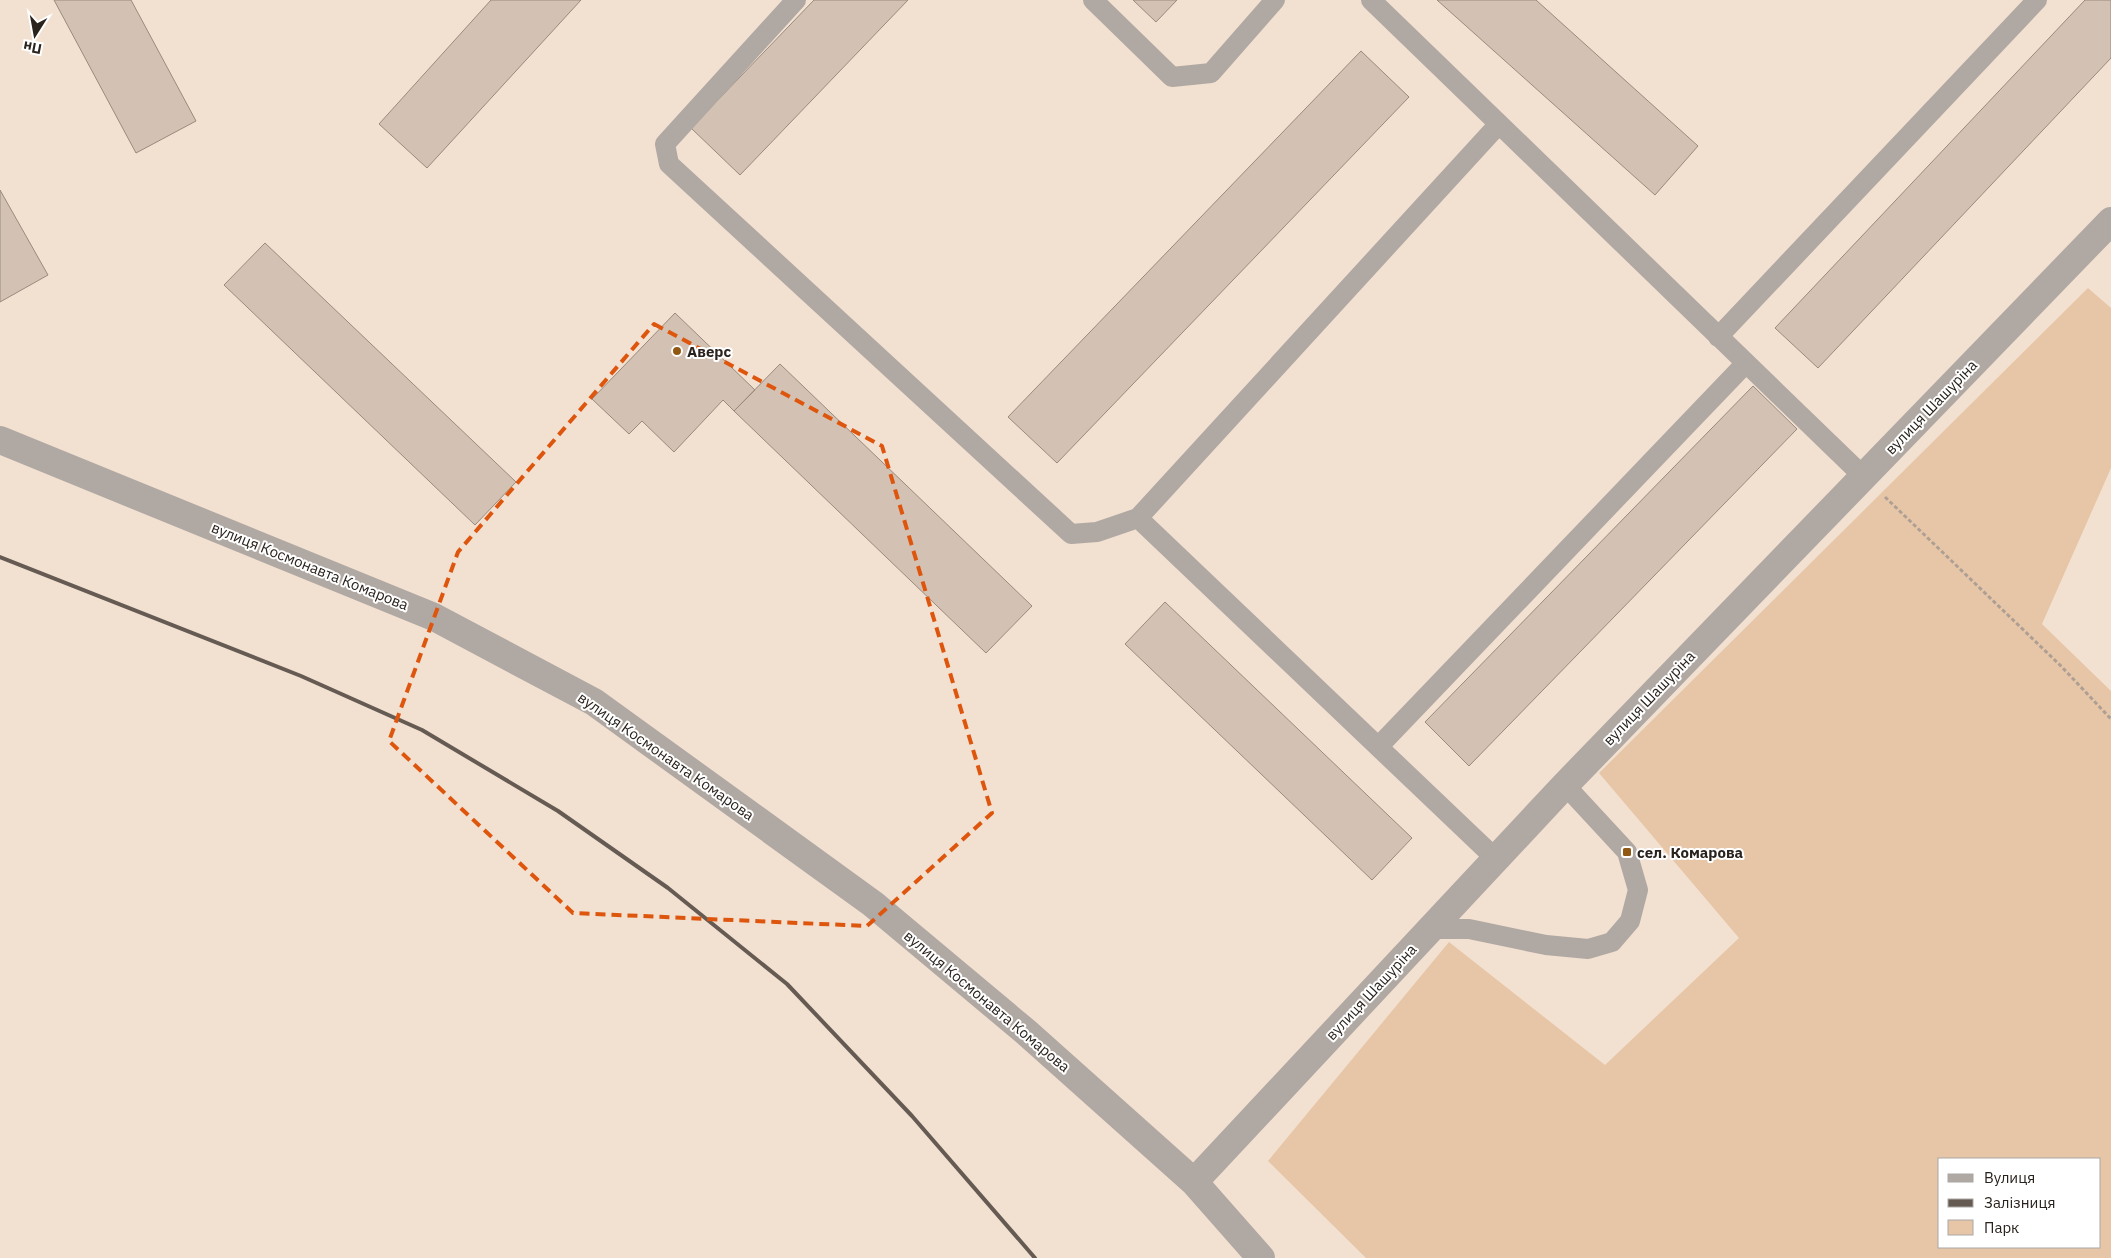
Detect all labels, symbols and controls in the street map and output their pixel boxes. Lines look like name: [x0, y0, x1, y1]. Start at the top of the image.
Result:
north arrow: [10, 10, 60, 60]
text: Пн: [22, 37, 43, 58]
place label: Аверс: [687, 342, 731, 361]
marker: Аверс: [671, 345, 683, 357]
street label: вулиця Шашуріна: [1881, 356, 1981, 458]
street label: вулиця Космонавта Комарова: [209, 518, 411, 614]
street label: вулиця Шашуріна: [1599, 647, 1699, 749]
street label: вулиця Космонавта Комарова: [574, 688, 758, 824]
place label: сел. Комарова: [1637, 843, 1744, 862]
marker: сел. Комарова: [1621, 846, 1633, 858]
street label: вулиця Космонавта Комарова: [900, 926, 1074, 1076]
street label: вулиця Шашуріна: [1322, 940, 1420, 1044]
legend: [1938, 1158, 2101, 1248]
text: Вулиця: [1984, 1168, 2035, 1187]
text: Залізниця: [1984, 1193, 2055, 1212]
text: Парк: [1984, 1218, 2019, 1237]

